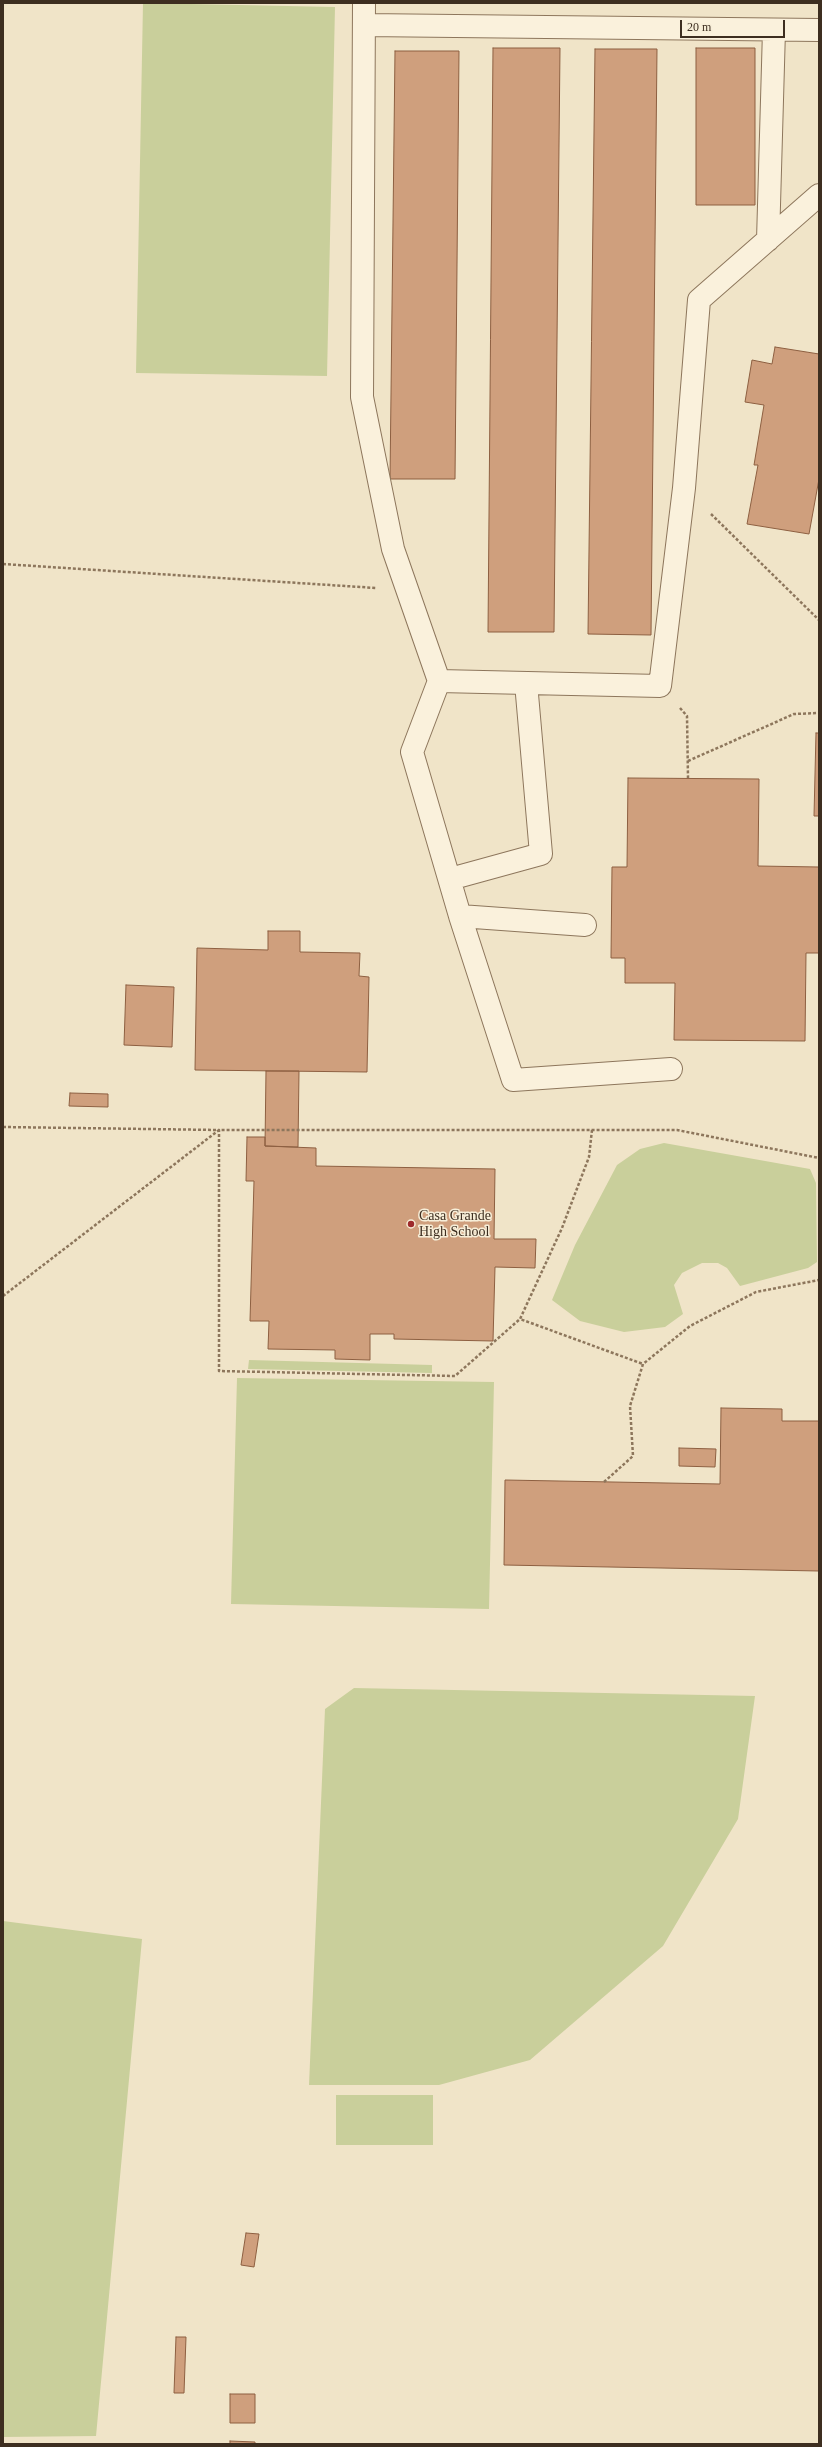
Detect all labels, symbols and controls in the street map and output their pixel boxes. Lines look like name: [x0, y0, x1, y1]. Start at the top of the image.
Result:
scale bar: [682, 12, 787, 38]
text: 20 m: [687, 20, 711, 34]
place label: Casa Grande High School: [419, 1208, 491, 1240]
marker: Casa Grande High School: [406, 1219, 416, 1229]

